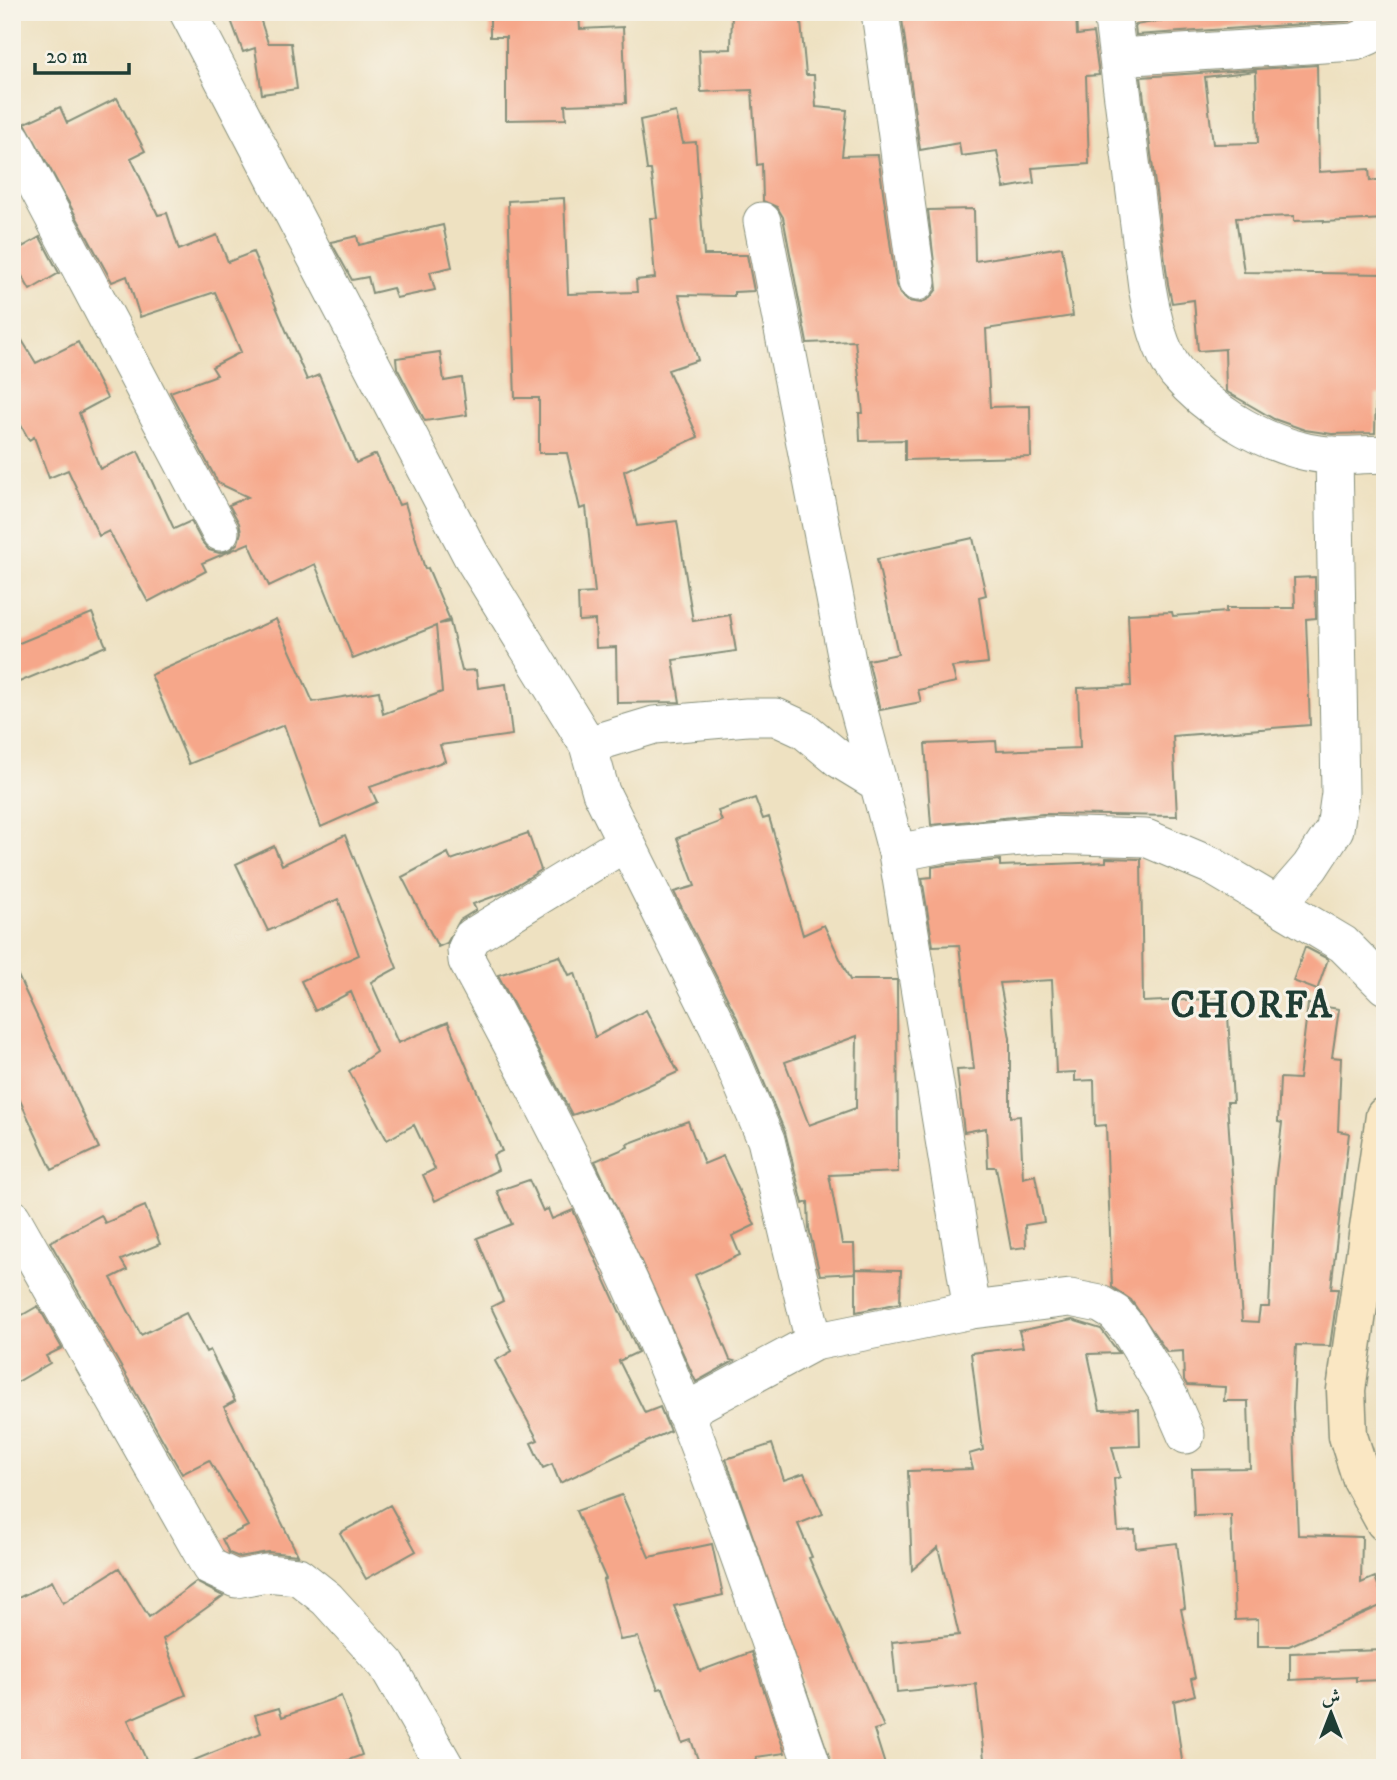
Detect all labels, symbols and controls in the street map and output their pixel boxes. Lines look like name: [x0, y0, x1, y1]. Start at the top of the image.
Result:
scale bar: [35, 32, 130, 76]
text: 20 m: [46, 44, 88, 70]
district label: CHORFA: [1171, 983, 1333, 1030]
north arrow: [1296, 1678, 1366, 1748]
text: ش: [1322, 1686, 1340, 1709]

